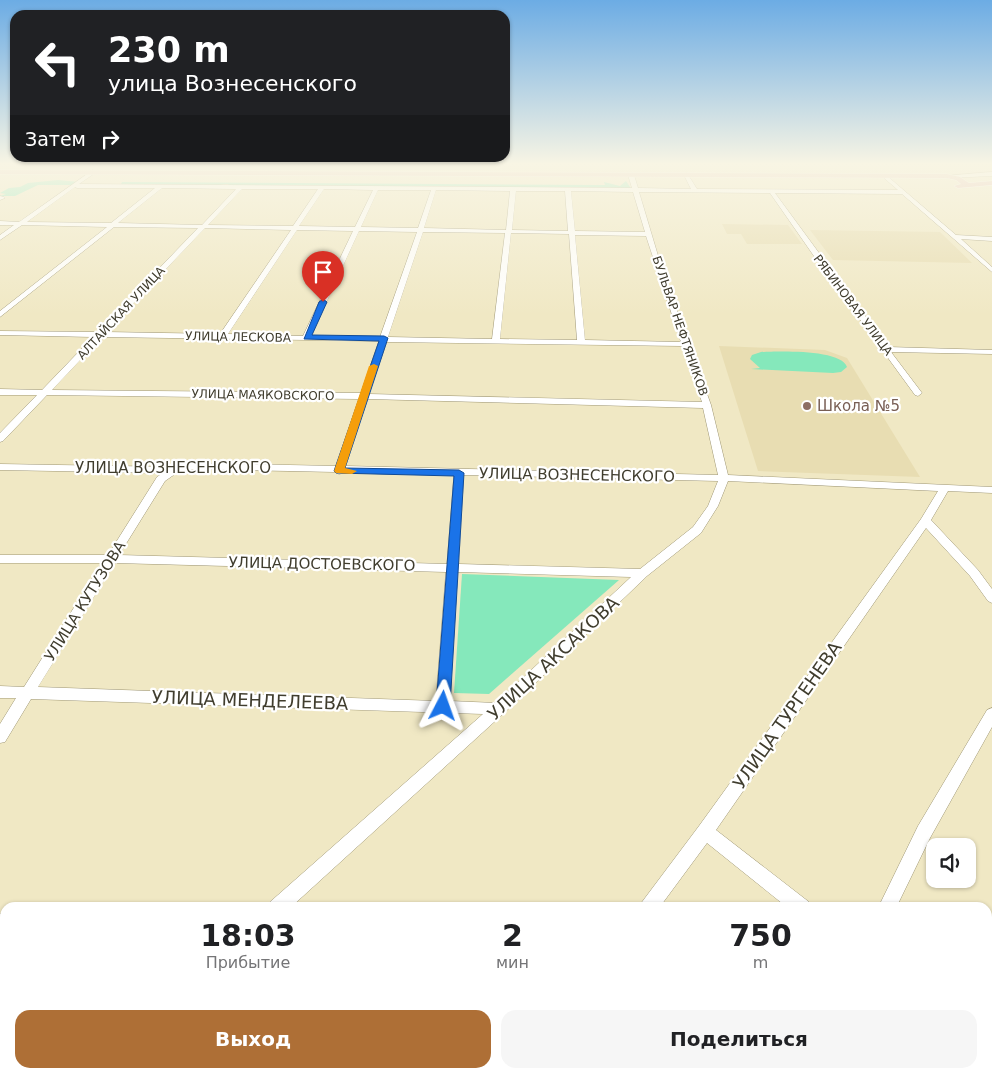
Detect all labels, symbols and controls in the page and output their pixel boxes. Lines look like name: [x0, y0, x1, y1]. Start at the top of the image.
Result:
icon: left: [25, 30, 90, 95]
text: 230 m: [108, 30, 230, 70]
text: улица Вознесенского: [108, 71, 357, 96]
icon: right: [96, 125, 124, 153]
text: Затем: [25, 128, 86, 150]
pin: [302, 251, 344, 302]
street label: РЯБИНОВАЯ УЛИЦА: [810, 252, 896, 359]
street label: БУЛЬВАР НЕФТЯНИКОВ: [649, 254, 711, 398]
icon: arrive: [309, 258, 337, 286]
street label: АЛТАЙСКАЯ УЛИЦА: [74, 262, 168, 362]
street label: УЛИЦА ЛЕСКОВА: [185, 329, 292, 345]
street label: УЛИЦА МАЯКОВСКОГО: [191, 387, 335, 403]
place label: Школа №5: [817, 397, 900, 415]
marker: Школа №5: [801, 400, 813, 412]
street label: УЛИЦА ВОЗНЕСЕНСКОГО: [75, 459, 271, 477]
street label: УЛИЦА ВОЗНЕСЕНСКОГО: [479, 464, 675, 486]
street label: УЛИЦА КУТУЗОВА: [41, 537, 130, 664]
street label: УЛИЦА ДОСТОЕВСКОГО: [228, 553, 416, 575]
street label: УЛИЦА АКСАКОВА: [483, 591, 623, 724]
street label: УЛИЦА ТУРГЕНЕВА: [728, 637, 846, 793]
position arrow: [416, 679, 468, 731]
street label: УЛИЦА МЕНДЕЛЕЕВА: [151, 686, 349, 714]
map controls: [926, 838, 976, 888]
button: sound: [926, 838, 976, 888]
text: 18:03: [200, 918, 296, 953]
text: 2: [502, 918, 523, 953]
text: 750: [729, 918, 792, 953]
text: Прибытие: [206, 953, 290, 972]
text: мин: [496, 953, 529, 972]
text: m: [753, 953, 768, 972]
button: Выход: [15, 1010, 491, 1068]
button: Поделиться: [501, 1010, 977, 1068]

